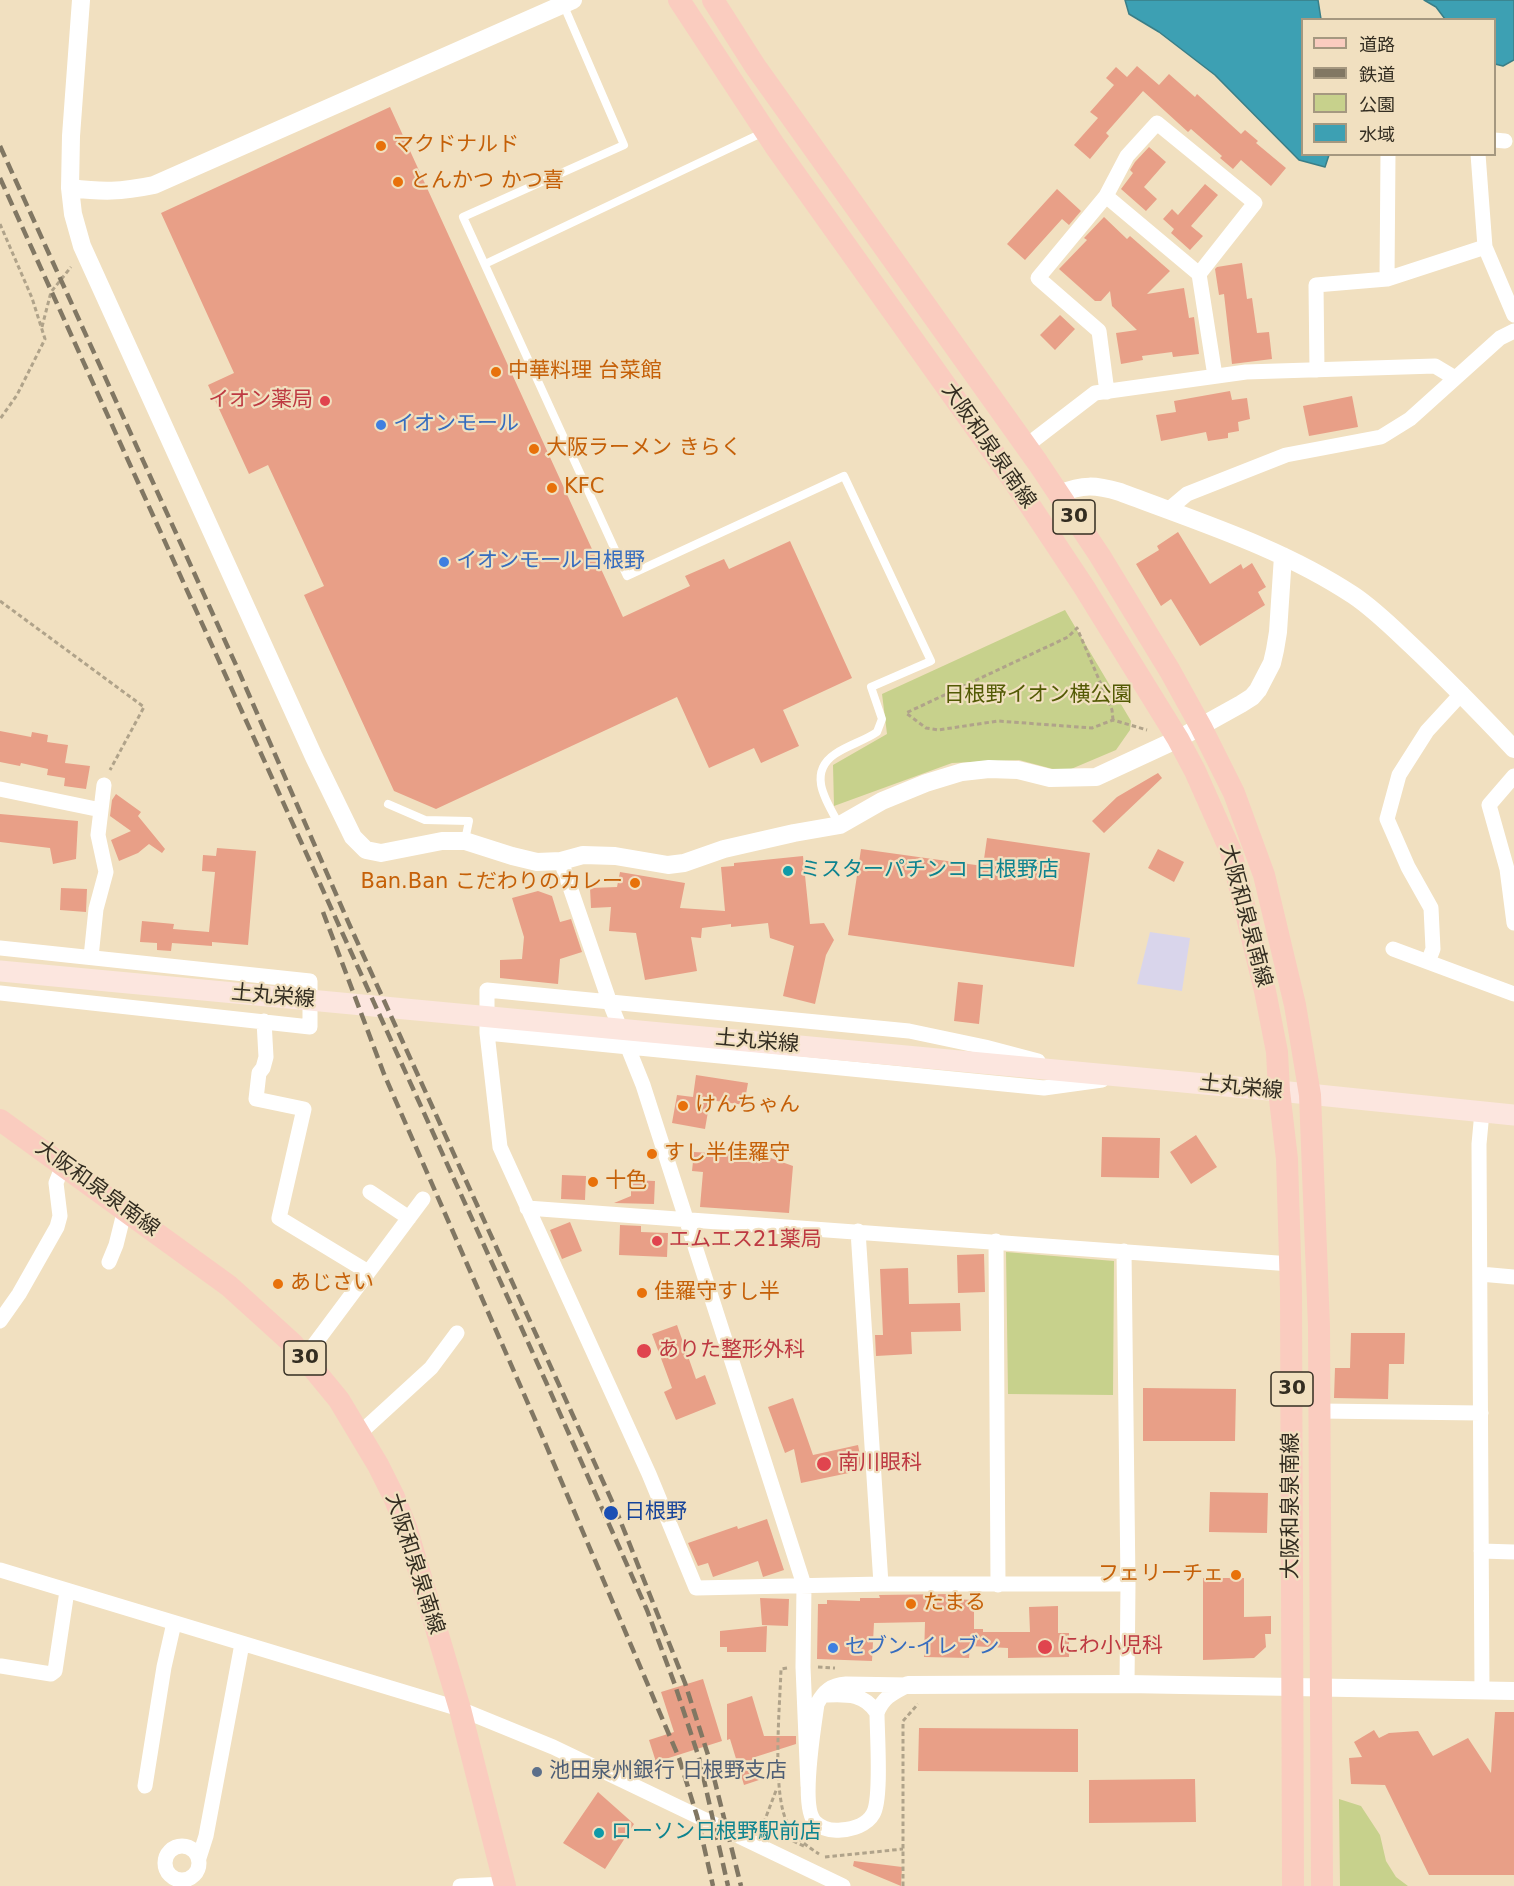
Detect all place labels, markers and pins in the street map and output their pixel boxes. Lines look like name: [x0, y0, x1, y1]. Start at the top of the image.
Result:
place label: マクドナルド: [393, 133, 519, 159]
marker: マクドナルド: [374, 139, 388, 153]
place label: とんかつ かつ喜: [410, 169, 564, 195]
marker: とんかつ かつ喜: [391, 175, 405, 189]
place label: 中華料理 台菜館: [508, 359, 662, 385]
marker: 中華料理 台菜館: [489, 365, 503, 379]
place label: イオン薬局: [208, 388, 313, 414]
marker: イオン薬局: [318, 394, 332, 408]
place label: イオンモール: [393, 412, 519, 438]
marker: イオンモール: [374, 418, 388, 432]
place label: 大阪ラーメン きらく: [546, 436, 742, 462]
marker: 大阪ラーメン きらく: [527, 442, 541, 456]
place label: KFC: [564, 475, 605, 501]
marker: KFC: [545, 481, 559, 495]
place label: イオンモール日根野: [456, 549, 645, 575]
marker: イオンモール日根野: [437, 555, 451, 569]
place label: ミスターパチンコ 日根野店: [800, 858, 1059, 884]
marker: ミスターパチンコ 日根野店: [781, 864, 795, 878]
place label: Ban.Ban こだわりのカレー: [360, 870, 623, 896]
marker: Ban.Ban こだわりのカレー: [628, 876, 642, 890]
place label: けんちゃん: [695, 1093, 800, 1119]
marker: けんちゃん: [676, 1099, 690, 1113]
place label: すし半佳羅守: [664, 1141, 790, 1167]
marker: すし半佳羅守: [645, 1147, 659, 1161]
place label: 十色: [605, 1169, 647, 1195]
marker: 十色: [586, 1175, 600, 1189]
place label: エムエス21薬局: [669, 1228, 822, 1254]
marker: エムエス21薬局: [650, 1234, 664, 1248]
place label: あじさい: [290, 1271, 374, 1297]
marker: あじさい: [271, 1277, 285, 1291]
place label: 佳羅守すし半: [654, 1280, 780, 1306]
marker: 佳羅守すし半: [635, 1286, 649, 1300]
place label: ありた整形外科: [658, 1338, 805, 1364]
marker: ありた整形外科: [635, 1342, 653, 1360]
place label: 南川眼科: [838, 1451, 922, 1477]
marker: 南川眼科: [815, 1455, 833, 1473]
place label: 日根野: [624, 1500, 687, 1526]
marker: 日根野: [602, 1504, 620, 1522]
place label: フェリーチェ: [1098, 1562, 1224, 1588]
marker: フェリーチェ: [1229, 1568, 1243, 1582]
place label: たまる: [923, 1591, 986, 1617]
marker: たまる: [904, 1597, 918, 1611]
place label: にわ小児科: [1058, 1634, 1163, 1660]
place label: セブン-イレブン: [845, 1635, 1000, 1661]
marker: にわ小児科: [1036, 1638, 1054, 1656]
marker: セブン-イレブン: [826, 1641, 840, 1655]
place label: 池田泉州銀行 日根野支店: [549, 1759, 787, 1785]
marker: 池田泉州銀行 日根野支店: [530, 1765, 544, 1779]
place label: ローソン日根野駅前店: [611, 1820, 821, 1846]
marker: ローソン日根野駅前店: [592, 1826, 606, 1840]

